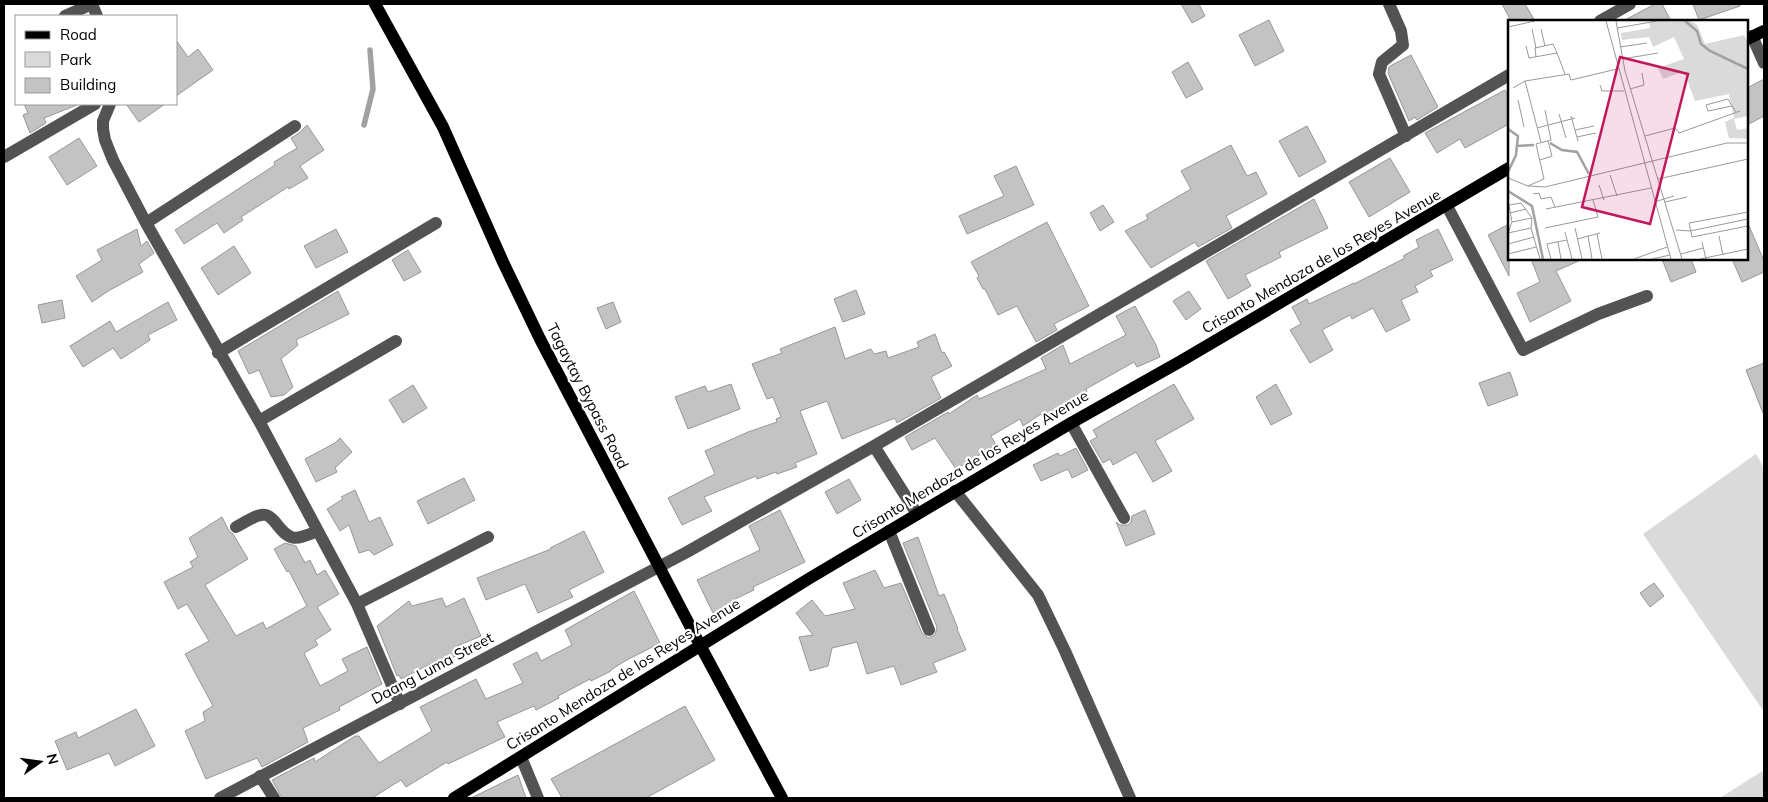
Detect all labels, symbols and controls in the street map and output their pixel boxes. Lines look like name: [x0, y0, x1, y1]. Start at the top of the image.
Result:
legend: [15, 15, 178, 105]
inset map: [1508, 20, 1748, 260]
text: Road: [60, 25, 97, 44]
text: Park: [60, 50, 92, 69]
text: Building: [60, 75, 116, 94]
street label: Crisanto Mendoza de los Reyes Avenue: [1198, 185, 1444, 337]
street label: Tagaytay Bypass Road: [543, 320, 633, 472]
street label: Crisanto Mendoza de los Reyes Avenue: [848, 386, 1092, 542]
street label: Crisanto Mendoza de los Reyes Avenue: [502, 594, 744, 754]
street label: Daang Luma Street: [368, 628, 496, 708]
north arrow: [15, 737, 65, 787]
text: N: [43, 752, 63, 766]

